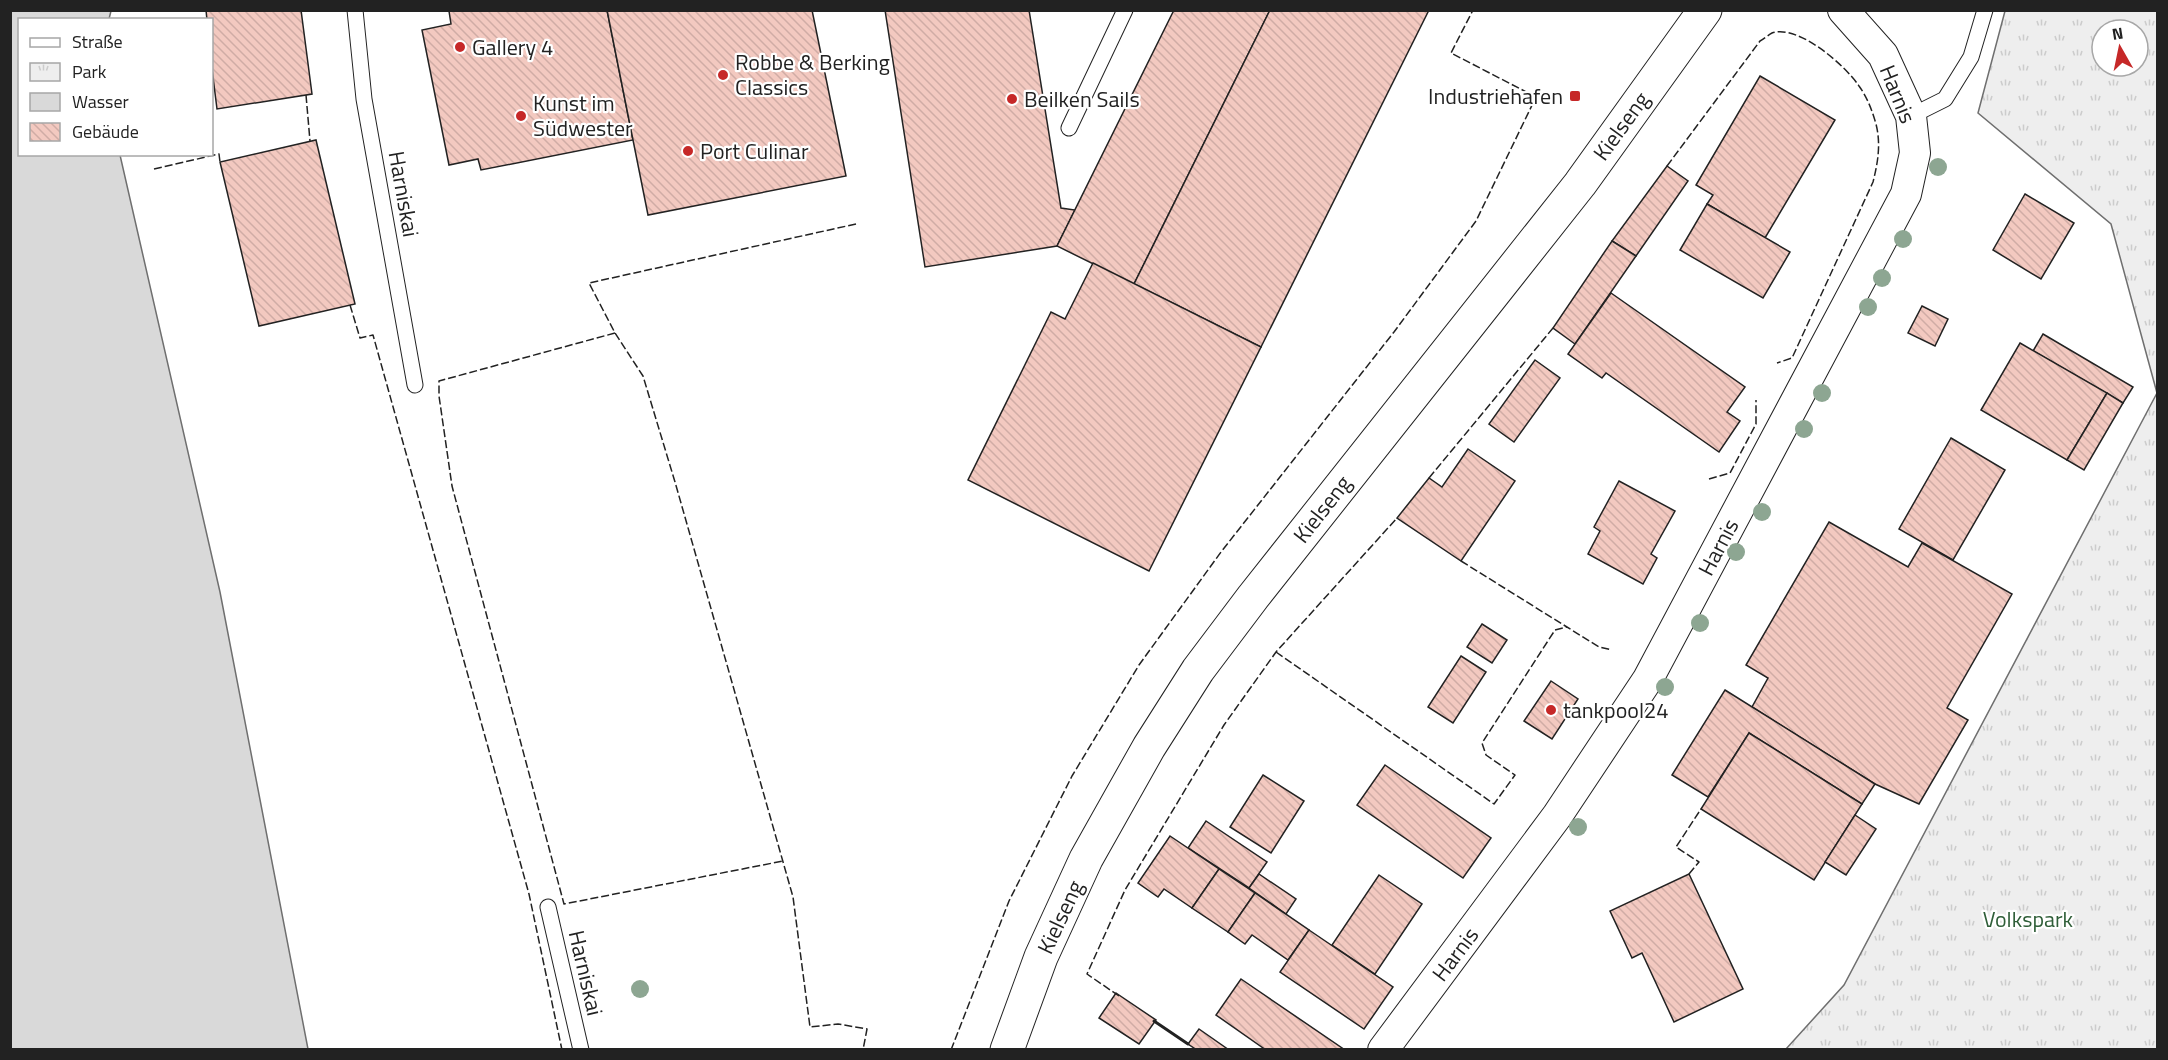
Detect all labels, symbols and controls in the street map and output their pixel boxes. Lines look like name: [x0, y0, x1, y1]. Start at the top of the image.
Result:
legend: [18, 18, 213, 156]
north arrow: [2090, 18, 2150, 78]
text: N: [2110, 20, 2125, 46]
text: Straße: [72, 28, 123, 55]
place label: Gallery 4: [472, 30, 553, 64]
marker: Gallery 4: [453, 40, 467, 54]
place label: Robbe & Berking Classics: [735, 45, 890, 104]
text: Park: [72, 58, 107, 85]
street label: Harnis: [1871, 60, 1925, 128]
marker: Robbe & Berking Classics: [716, 68, 730, 82]
place label: Industriehafen: [1428, 79, 1563, 113]
place label: Beilken Sails: [1024, 82, 1140, 116]
street label: Kielseng: [1584, 84, 1658, 168]
place label: Kunst im Südwester: [533, 86, 633, 145]
text: Wasser: [72, 88, 129, 115]
marker: Industriehafen: [1568, 89, 1582, 103]
marker: Beilken Sails: [1005, 92, 1019, 106]
marker: Kunst im Südwester: [514, 109, 528, 123]
text: Gebäude: [72, 118, 139, 145]
place label: Port Culinar: [700, 134, 809, 168]
marker: Port Culinar: [681, 144, 695, 158]
street label: Harniskai: [380, 148, 428, 240]
street label: Kielseng: [1285, 468, 1359, 550]
street label: Harnis: [1689, 512, 1747, 582]
place label: tankpool24: [1563, 693, 1669, 727]
marker: tankpool24: [1544, 703, 1558, 717]
street label: Kielseng: [1028, 874, 1092, 960]
park label: Volkspark: [1983, 902, 2074, 936]
street label: Harnis: [1423, 920, 1487, 988]
street label: Harniskai: [560, 927, 612, 1019]

